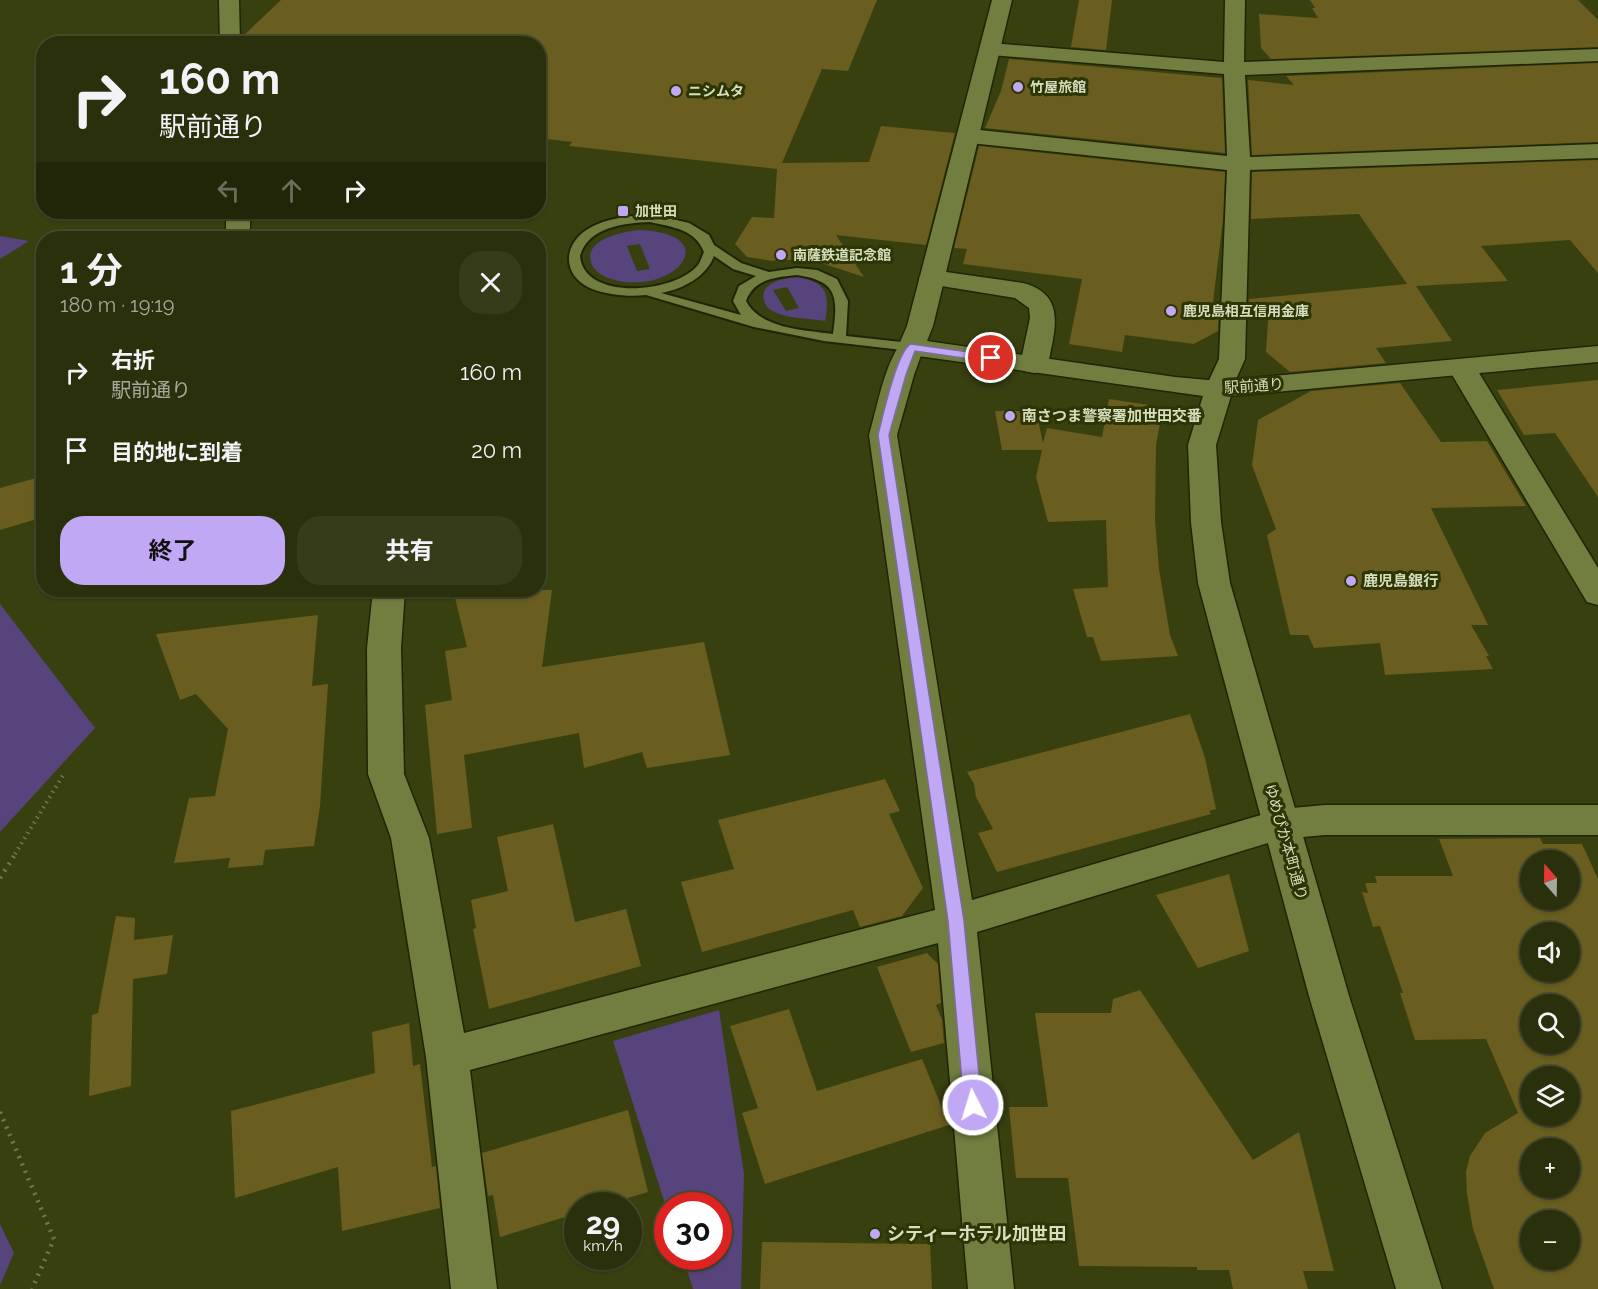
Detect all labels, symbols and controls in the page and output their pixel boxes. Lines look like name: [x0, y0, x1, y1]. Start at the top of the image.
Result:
text: 160 m: [159, 55, 280, 104]
icon: right: [60, 60, 138, 138]
place label: 竹屋旅館: [1030, 79, 1086, 95]
marker: 竹屋旅館: [1011, 80, 1025, 94]
place label: ニシムタ: [688, 83, 744, 99]
marker: ニシムタ: [669, 84, 683, 98]
text: 駅前通り: [159, 111, 267, 142]
icon: left: [212, 174, 245, 207]
icon: ahead: [275, 174, 308, 207]
icon: right: [338, 174, 371, 207]
place label: 加世田: [635, 203, 677, 219]
marker: 加世田: [616, 204, 630, 218]
place label: 南薩鉄道記念館: [793, 247, 891, 263]
marker: 南薩鉄道記念館: [774, 248, 788, 262]
text: 1 分: [60, 249, 122, 291]
button: close: [459, 251, 522, 314]
text: 180 m · 19:19: [60, 293, 174, 317]
place label: 鹿児島相互信用金庫: [1183, 303, 1309, 319]
marker: 鹿児島相互信用金庫: [1164, 304, 1178, 318]
pin: [965, 332, 1016, 383]
icon: arrive: [974, 341, 1007, 374]
text: 右折: [111, 347, 155, 373]
icon: right: [60, 356, 93, 389]
text: 160 m: [460, 359, 522, 385]
street label: 駅前通り: [1223, 375, 1285, 397]
text: 駅前通り: [111, 378, 191, 402]
place label: 南さつま警察署加世田交番: [1022, 407, 1202, 425]
marker: 南さつま警察署加世田交番: [1003, 409, 1017, 423]
icon: arrive: [60, 434, 93, 467]
text: 20 m: [471, 437, 522, 463]
text: 目的地に到着: [111, 439, 243, 465]
button: 終了: [60, 516, 285, 585]
button: 共有: [297, 516, 522, 585]
place label: 鹿児島銀行: [1363, 572, 1438, 590]
marker: 鹿児島銀行: [1344, 574, 1358, 588]
street label: ゆめぴか本町通り: [1261, 782, 1311, 902]
north arrow: [1520, 850, 1580, 910]
map controls: [1520, 850, 1580, 1270]
button: sound: [1520, 922, 1580, 982]
button: search: [1520, 994, 1580, 1054]
button: layers: [1520, 1066, 1580, 1126]
position arrow: [941, 1073, 1005, 1137]
button: +: [1520, 1138, 1580, 1198]
speed limit sign: 30: [654, 1192, 732, 1270]
text: 29: [586, 1206, 620, 1241]
button: −: [1520, 1210, 1580, 1270]
place label: シティーホテル加世田: [887, 1223, 1066, 1244]
marker: シティーホテル加世田: [868, 1227, 882, 1241]
text: km/h: [583, 1237, 623, 1255]

